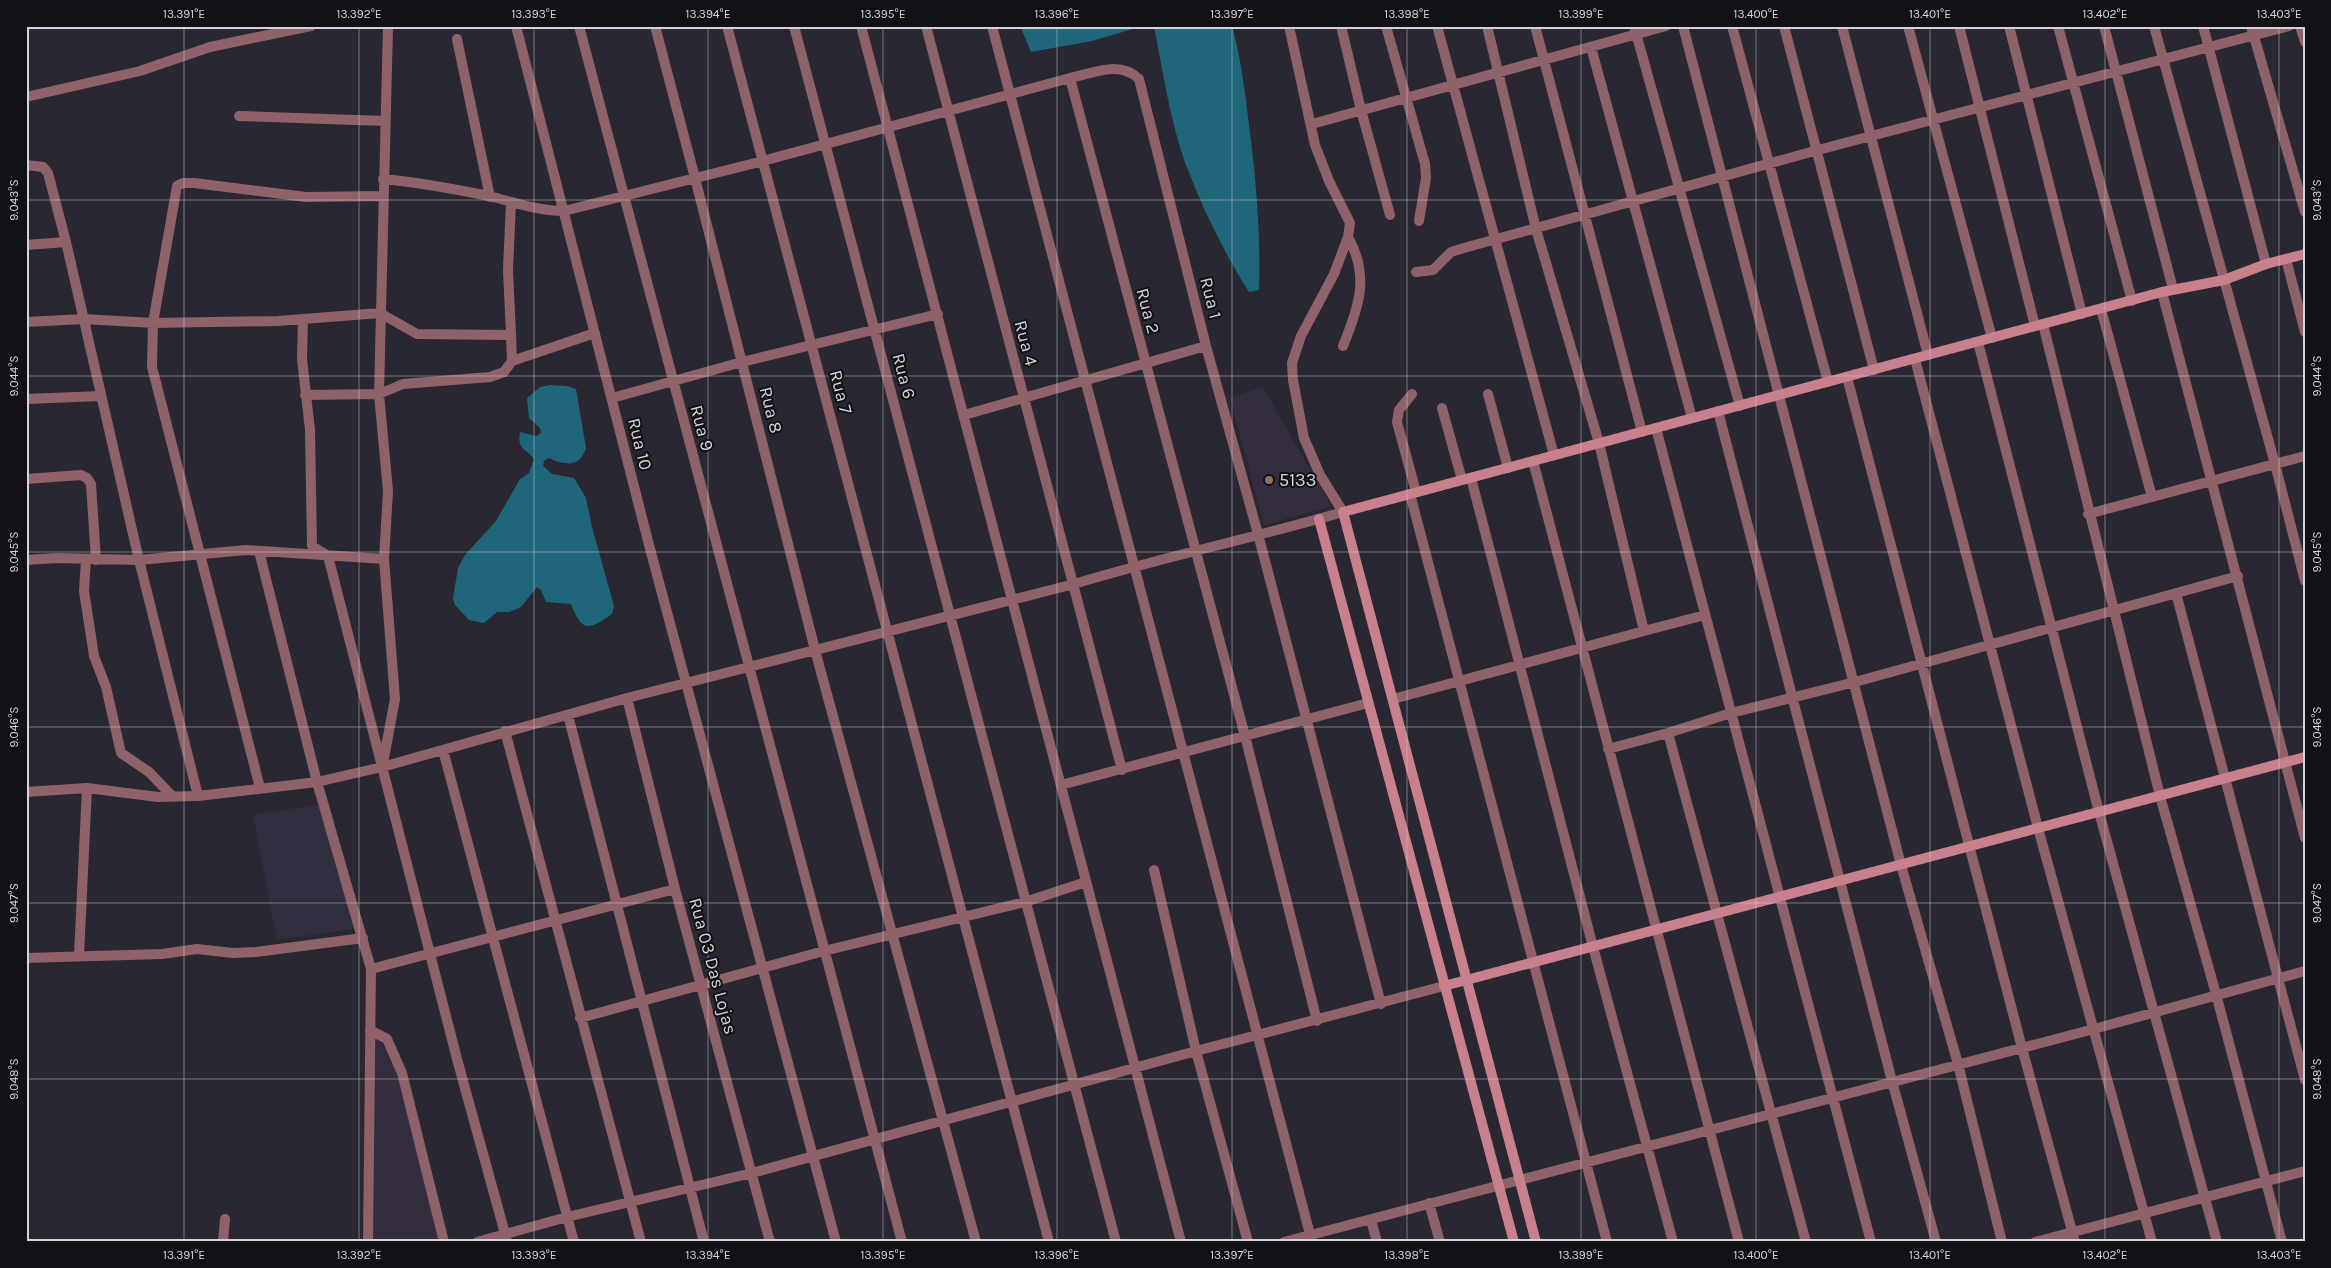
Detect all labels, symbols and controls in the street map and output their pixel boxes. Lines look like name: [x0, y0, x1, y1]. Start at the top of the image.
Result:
text: 13.391°E: [163, 7, 205, 21]
text: 13.392°E: [336, 7, 382, 21]
text: 13.393°E: [511, 7, 557, 21]
text: 13.394°E: [686, 7, 730, 21]
text: 13.395°E: [861, 7, 905, 21]
text: 13.396°E: [1035, 7, 1079, 21]
text: 13.397°E: [1210, 7, 1254, 21]
text: 13.398°E: [1384, 7, 1430, 21]
text: 13.399°E: [1558, 7, 1604, 21]
text: 13.400°E: [1734, 7, 1778, 21]
text: 13.401°E: [1909, 7, 1951, 21]
text: 13.402°E: [2083, 7, 2127, 21]
text: 13.403°E: [2257, 7, 2301, 21]
text: 9.043°S: [7, 179, 21, 221]
text: 9.043°S: [2310, 179, 2324, 221]
street label: Rua 1: [1195, 275, 1227, 321]
street label: Rua 2: [1131, 286, 1165, 336]
street label: Rua 4: [1009, 318, 1043, 368]
street label: Rua 6: [887, 351, 921, 401]
text: 9.044°S: [7, 356, 21, 396]
text: 9.044°S: [2310, 356, 2324, 396]
street label: Rua 7: [825, 368, 858, 417]
street label: Rua 8: [755, 384, 787, 436]
street label: Rua 9: [685, 403, 719, 453]
street label: Rua 10: [623, 416, 657, 472]
place label: 5133: [1279, 469, 1316, 491]
marker: 5133: [1263, 474, 1275, 486]
text: 9.045°S: [7, 531, 21, 573]
text: 9.045°S: [2310, 531, 2324, 573]
text: 9.046°S: [7, 706, 21, 748]
text: 9.046°S: [2310, 706, 2324, 748]
text: 9.047°S: [7, 883, 21, 923]
text: 9.047°S: [2310, 883, 2324, 923]
street label: Rua 03 Das Lojas: [684, 895, 742, 1037]
text: 9.048°S: [7, 1058, 21, 1100]
text: 9.048°S: [2310, 1058, 2324, 1100]
text: 13.391°E: [163, 1248, 205, 1262]
text: 13.392°E: [336, 1248, 382, 1262]
text: 13.393°E: [511, 1248, 557, 1262]
text: 13.394°E: [686, 1248, 730, 1262]
text: 13.395°E: [861, 1248, 905, 1262]
text: 13.396°E: [1035, 1248, 1079, 1262]
text: 13.397°E: [1210, 1248, 1254, 1262]
text: 13.398°E: [1384, 1248, 1430, 1262]
text: 13.399°E: [1558, 1248, 1604, 1262]
text: 13.400°E: [1734, 1248, 1778, 1262]
text: 13.401°E: [1909, 1248, 1951, 1262]
text: 13.402°E: [2083, 1248, 2127, 1262]
text: 13.403°E: [2257, 1248, 2301, 1262]

